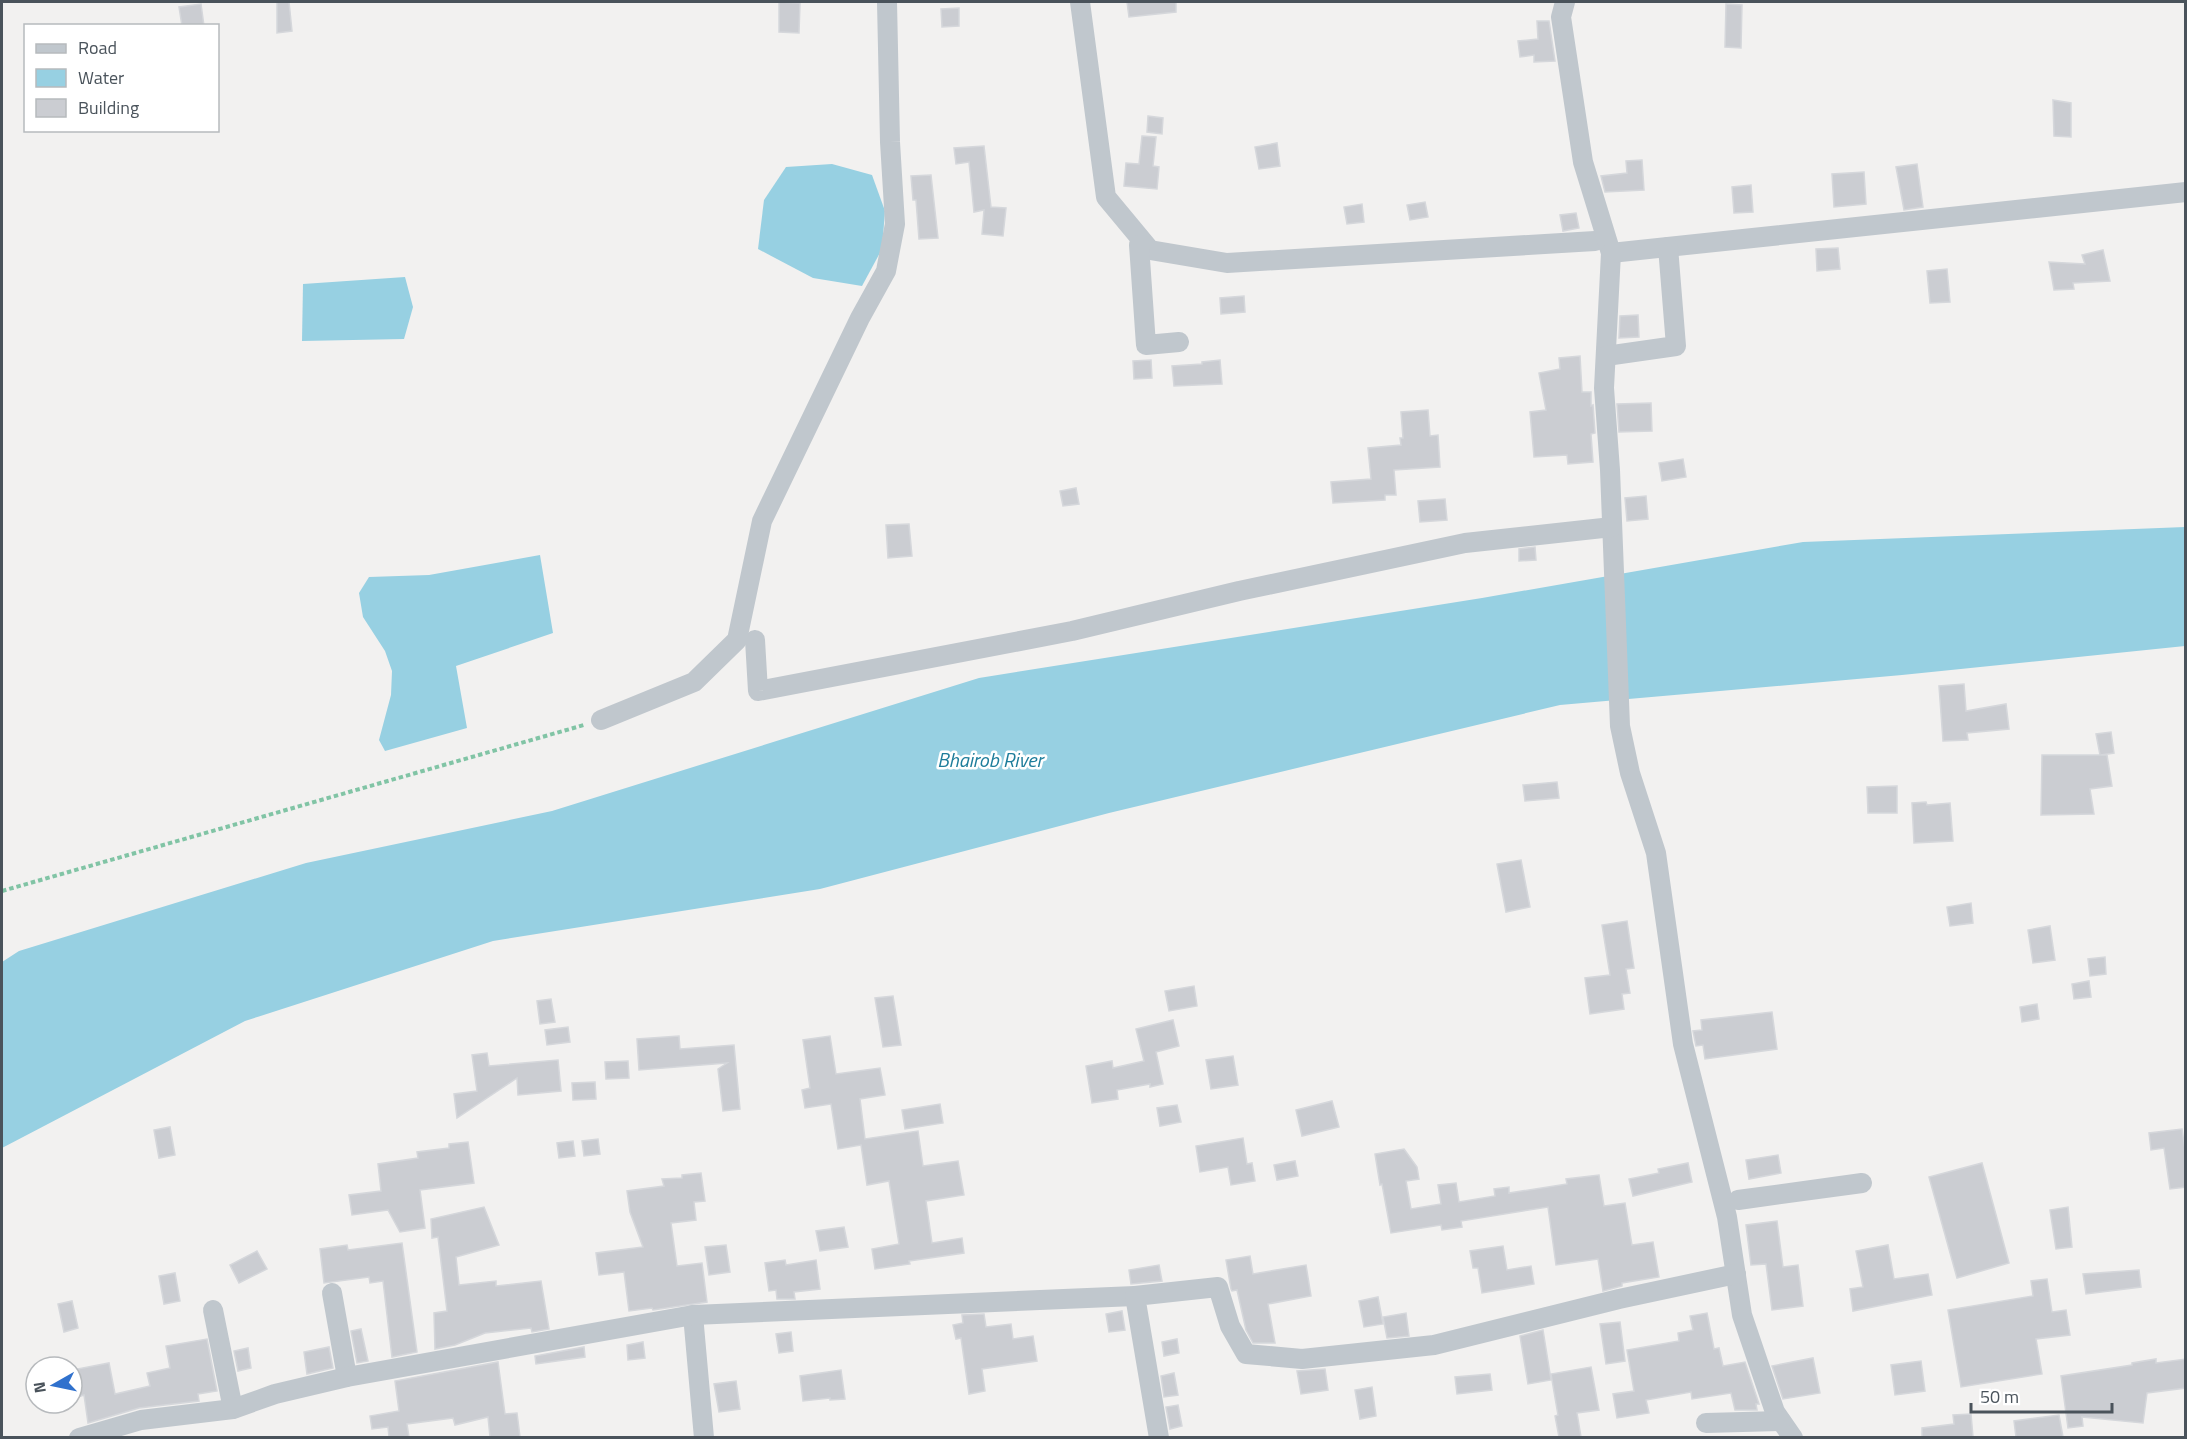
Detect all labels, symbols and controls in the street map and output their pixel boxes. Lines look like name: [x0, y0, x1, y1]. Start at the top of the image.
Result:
legend: [24, 24, 219, 132]
text: Road: [78, 34, 117, 61]
text: Water: [78, 64, 124, 91]
text: Building: [78, 94, 139, 121]
water label: Bhairob River: [937, 744, 1046, 775]
north arrow: [24, 1355, 84, 1415]
scale bar: [1971, 1376, 2112, 1414]
text: N: [26, 1380, 52, 1395]
text: 50 m: [1980, 1383, 2019, 1410]

